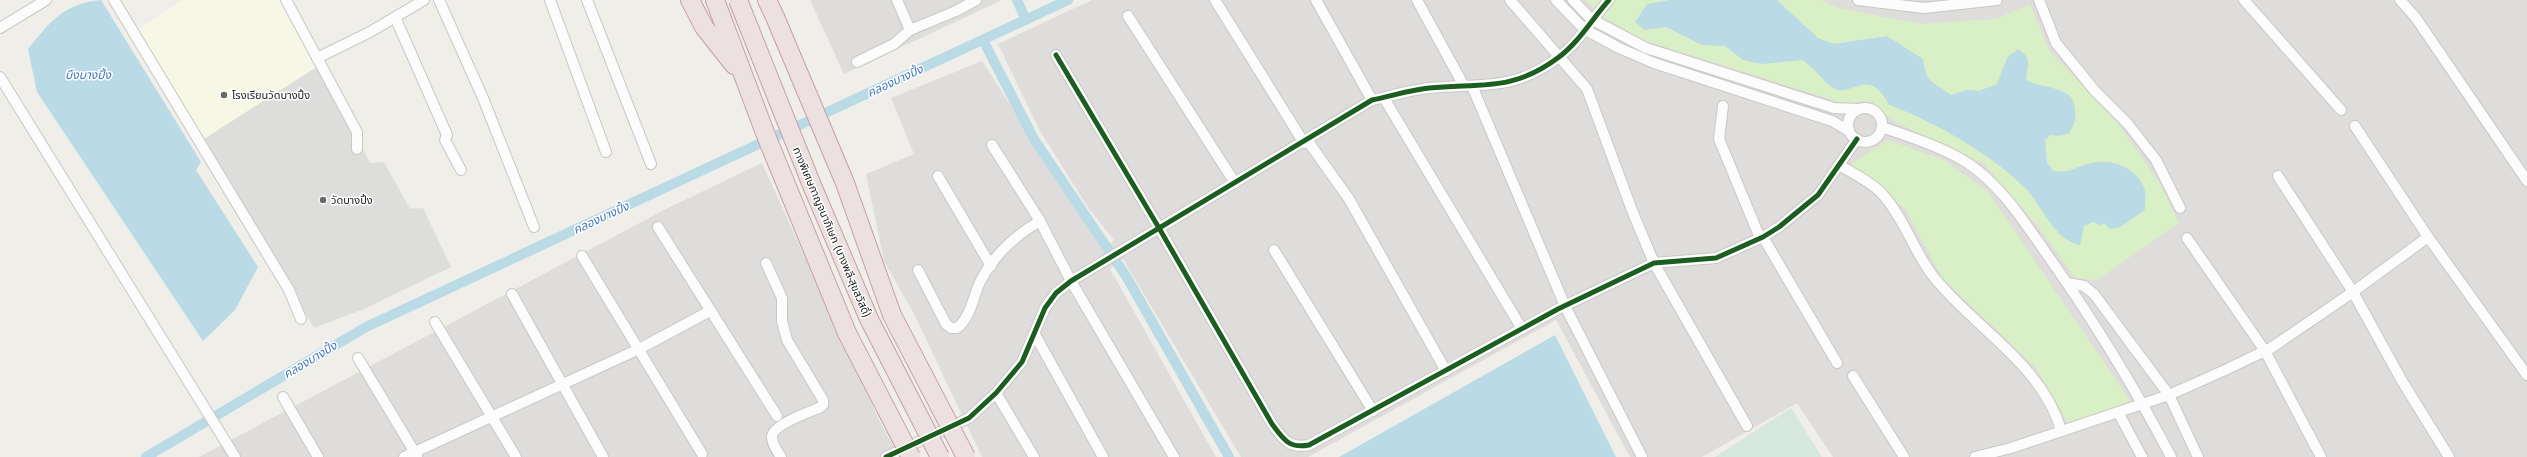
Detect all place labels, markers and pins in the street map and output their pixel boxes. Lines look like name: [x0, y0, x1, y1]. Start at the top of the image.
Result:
place label: โรงเรียนวัดบางปิ้ง: [232, 87, 310, 103]
marker: โรงเรียนวัดบางปิ้ง: [219, 90, 229, 100]
place label: วัดบางปิ้ง: [331, 192, 373, 208]
marker: วัดบางปิ้ง: [318, 195, 328, 205]

